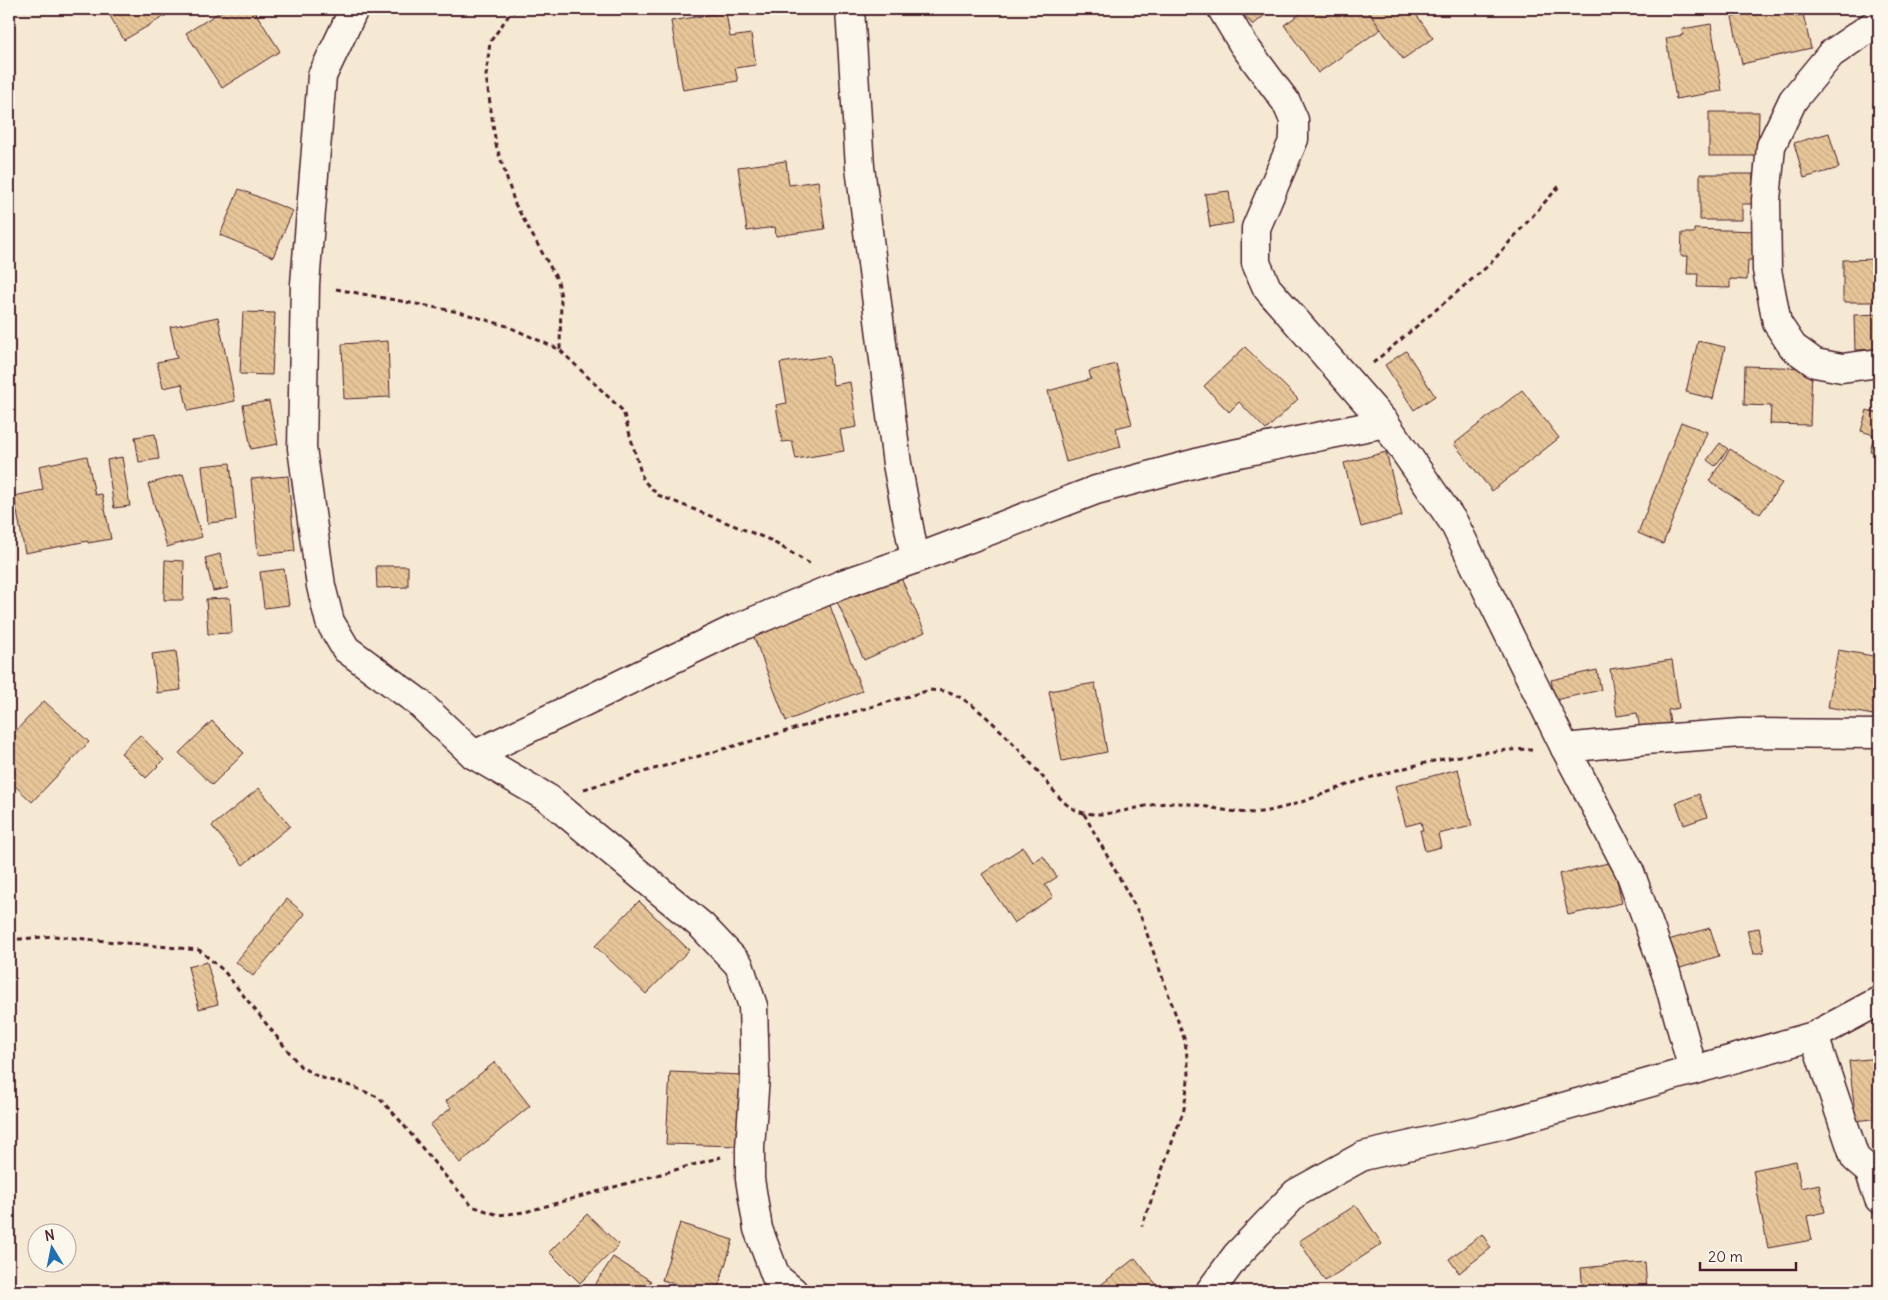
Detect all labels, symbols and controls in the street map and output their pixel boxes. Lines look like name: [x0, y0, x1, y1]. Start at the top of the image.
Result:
north arrow: [28, 1222, 78, 1272]
text: N: [43, 1225, 56, 1245]
scale bar: [1700, 1240, 1797, 1272]
text: 20 m: [1708, 1247, 1743, 1266]

